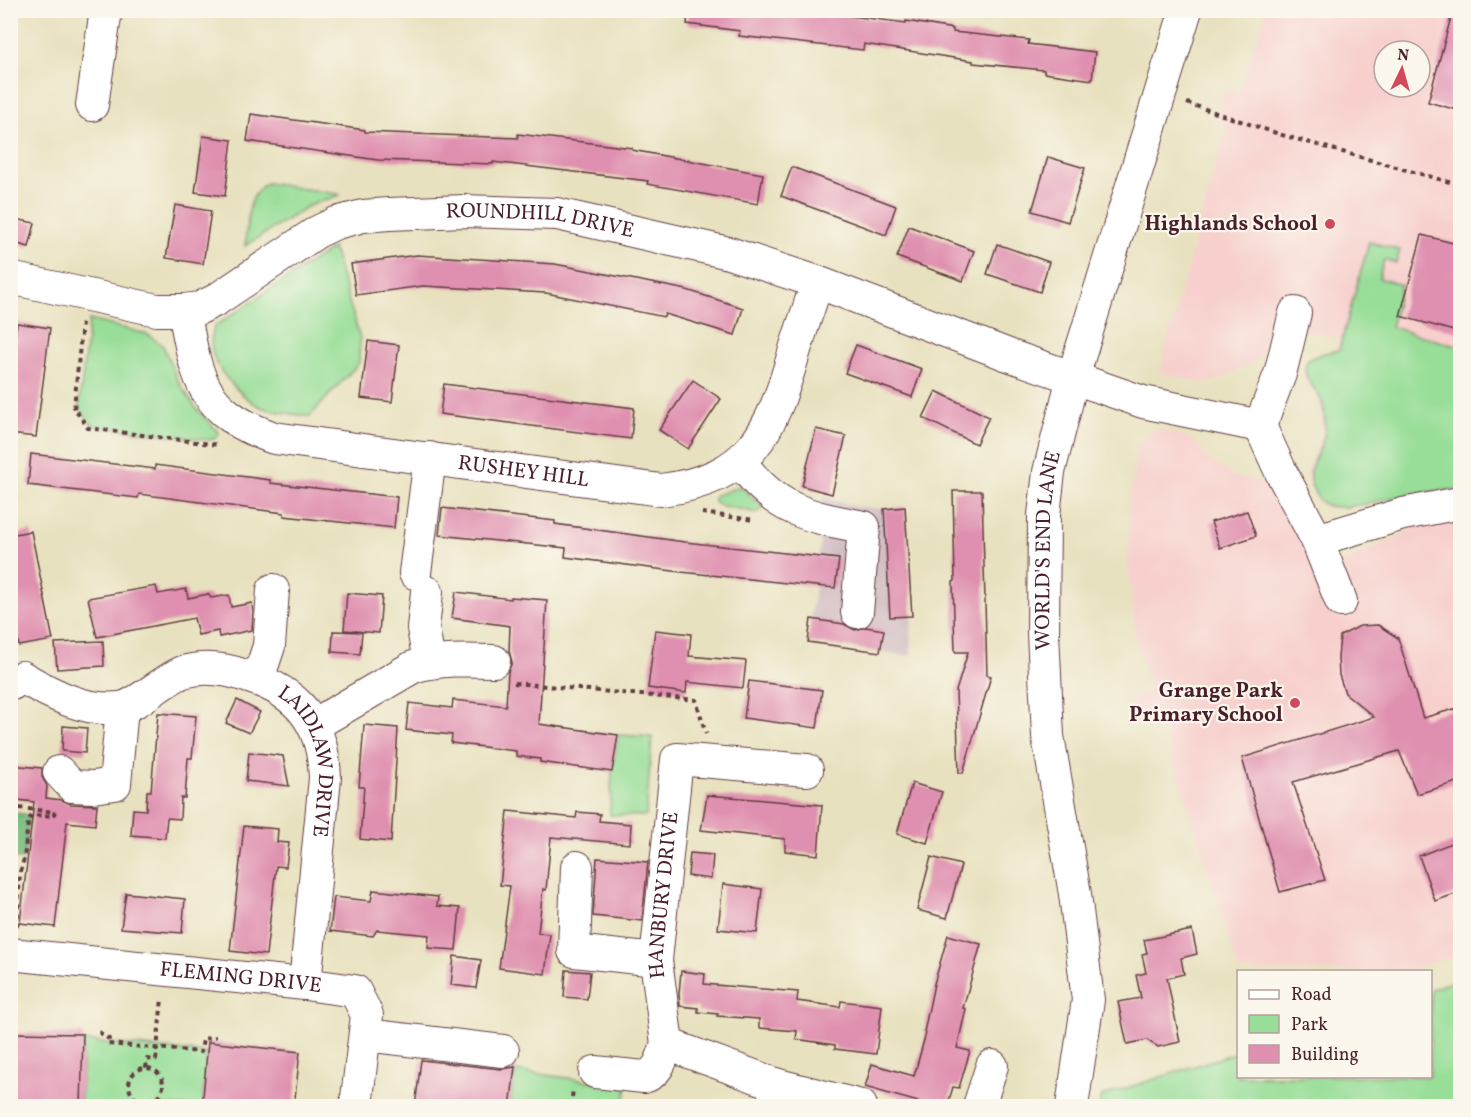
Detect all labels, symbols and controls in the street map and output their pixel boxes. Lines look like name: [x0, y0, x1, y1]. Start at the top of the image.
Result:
north arrow: [1372, 39, 1432, 99]
text: N: [1396, 45, 1410, 68]
street label: ROUNDHILL DRIVE: [445, 196, 637, 246]
place label: Highlands School: [1145, 210, 1318, 239]
marker: Highlands School: [1323, 217, 1337, 231]
street label: RUSHEY HILL: [456, 448, 591, 495]
street label: WORLD'S END LANE: [1028, 448, 1068, 651]
place label: Grange Park Primary School: [1129, 677, 1283, 730]
street label: LAIDLAW DRIVE: [272, 678, 340, 839]
marker: Grange Park Primary School: [1288, 696, 1302, 710]
street label: HANBURY DRIVE: [641, 810, 686, 981]
street label: FLEMING DRIVE: [159, 955, 324, 1001]
legend: [1237, 970, 1432, 1078]
text: Road: [1291, 983, 1332, 1008]
text: Park: [1291, 1013, 1328, 1038]
text: Building: [1291, 1043, 1359, 1068]

